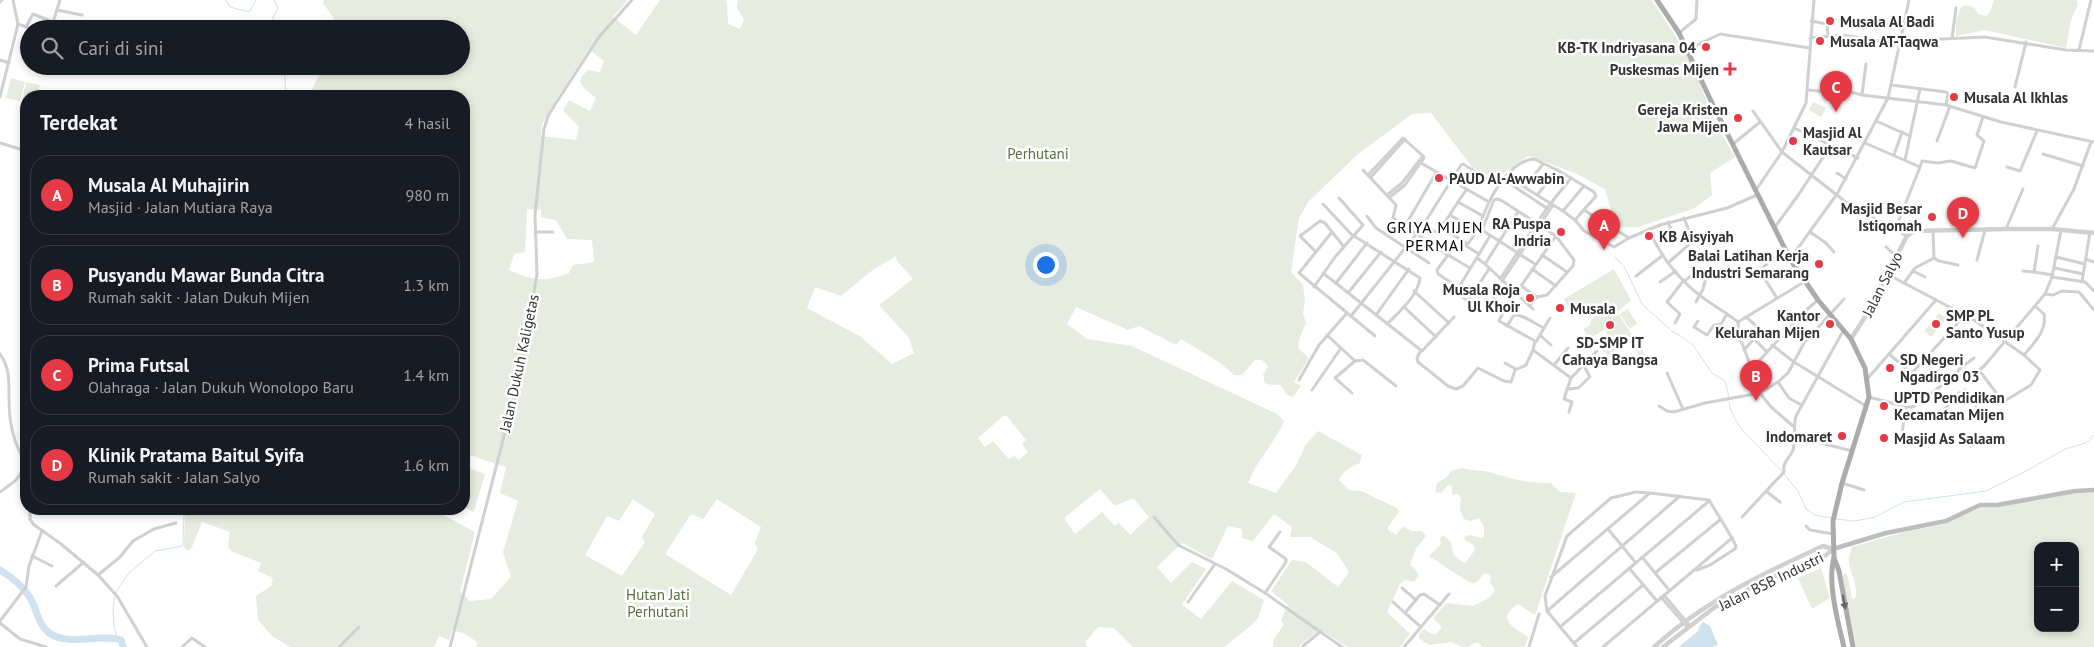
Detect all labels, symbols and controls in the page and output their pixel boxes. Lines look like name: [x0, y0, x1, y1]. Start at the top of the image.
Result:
place label: Musala Al Badi: [1840, 12, 1935, 31]
marker: Musala Al Badi: [1824, 15, 1836, 27]
search box: [20, 20, 470, 75]
place label: Musala AT-Taqwa: [1830, 32, 1938, 51]
icon: search: [38, 34, 66, 62]
marker: Musala AT-Taqwa: [1814, 35, 1826, 47]
text: Cari di sini: [78, 36, 164, 60]
place label: KB-TK Indriyasana 04: [1558, 38, 1696, 57]
marker: KB-TK Indriyasana 04: [1700, 41, 1712, 53]
place label: Puskesmas Mijen: [1610, 60, 1719, 79]
marker: Puskesmas Mijen: [1723, 62, 1737, 76]
pin: C: [1820, 71, 1852, 112]
place label: Musala Al Ikhlas: [1964, 88, 2068, 107]
marker: Musala Al Ikhlas: [1948, 91, 1960, 103]
place label: Gereja Kristen Jawa Mijen: [1638, 100, 1728, 136]
text: Terdekat: [40, 109, 117, 136]
marker: Gereja Kristen Jawa Mijen: [1732, 112, 1744, 124]
text: 4 hasil: [405, 113, 450, 133]
place label: Masjid Al Kautsar: [1803, 123, 1862, 159]
marker: Masjid Al Kautsar: [1787, 135, 1799, 147]
park label: Perhutani: [1007, 144, 1069, 163]
place label: PAUD Al-Awwabin: [1449, 169, 1564, 188]
marker: PAUD Al-Awwabin: [1433, 172, 1445, 184]
text: Musala Al Muhajirin: [88, 173, 249, 197]
text: A: [52, 185, 62, 205]
text: 980 m: [406, 185, 449, 205]
text: Masjid · Jalan Mutiara Raya: [88, 197, 273, 217]
pin: D: [1947, 197, 1979, 238]
place label: Masjid Besar Istiqomah: [1841, 199, 1923, 235]
pin: A: [1588, 209, 1620, 250]
marker: Masjid Besar Istiqomah: [1926, 211, 1938, 223]
place label: RA Puspa Indria: [1492, 214, 1551, 250]
district label: GRIYA MIJEN PERMAI: [1386, 217, 1484, 255]
marker: RA Puspa Indria: [1555, 226, 1567, 238]
place label: KB Aisyiyah: [1659, 227, 1734, 246]
marker: KB Aisyiyah: [1643, 230, 1655, 242]
place label: Balai Latihan Kerja Industri Semarang: [1688, 246, 1809, 282]
street label: Jalan Salyo: [1857, 248, 1906, 321]
your location: [1033, 252, 1059, 278]
marker: Balai Latihan Kerja Industri Semarang: [1813, 258, 1825, 270]
text: Pusyandu Mawar Bunda Citra: [88, 263, 324, 287]
text: B: [52, 275, 62, 295]
text: 1.3 km: [403, 275, 449, 295]
place label: Musala Roja Ul Khoir: [1443, 280, 1521, 316]
text: Rumah sakit · Jalan Dukuh Mijen: [88, 287, 310, 307]
street label: Jalan Dukuh Kaligetas: [495, 292, 543, 435]
marker: Musala Roja Ul Khoir: [1524, 292, 1536, 304]
place label: Musala: [1570, 299, 1616, 318]
marker: Musala: [1554, 302, 1566, 314]
place label: Kantor Kelurahan Mijen: [1715, 306, 1821, 342]
place label: SMP PL Santo Yusup: [1946, 306, 2025, 342]
marker: Kantor Kelurahan Mijen: [1824, 318, 1836, 330]
marker: SMP PL Santo Yusup: [1930, 318, 1942, 330]
marker: SD-SMP IT Cahaya Bangsa: [1604, 319, 1616, 331]
place label: SD-SMP IT Cahaya Bangsa: [1562, 333, 1658, 369]
place label: SD Negeri Ngadirgo 03: [1900, 350, 1980, 386]
text: Prima Futsal: [88, 353, 189, 377]
pin: B: [1740, 360, 1772, 401]
marker: SD Negeri Ngadirgo 03: [1884, 362, 1896, 374]
text: C: [53, 365, 61, 385]
text: 1.4 km: [403, 365, 449, 385]
text: Olahraga · Jalan Dukuh Wonolopo Baru: [88, 377, 354, 397]
place label: UPTD Pendidikan Kecamatan Mijen: [1894, 388, 2005, 424]
marker: UPTD Pendidikan Kecamatan Mijen: [1878, 400, 1890, 412]
place label: Indomaret: [1766, 427, 1833, 446]
place label: Masjid As Salaam: [1894, 429, 2005, 448]
marker: Indomaret: [1836, 430, 1848, 442]
marker: Masjid As Salaam: [1878, 432, 1890, 444]
text: Klinik Pratama Baitul Syifa: [88, 443, 304, 467]
text: D: [52, 455, 62, 475]
text: 1.6 km: [403, 455, 449, 475]
text: Rumah sakit · Jalan Salyo: [88, 467, 260, 487]
map controls: [2034, 542, 2079, 632]
button: +: [2034, 542, 2079, 587]
street label: Jalan BSB Industri: [1714, 547, 1827, 615]
park label: Hutan Jati Perhutani: [626, 585, 690, 621]
button: −: [2034, 587, 2079, 632]
one-way arrow: [1841, 595, 1849, 611]

